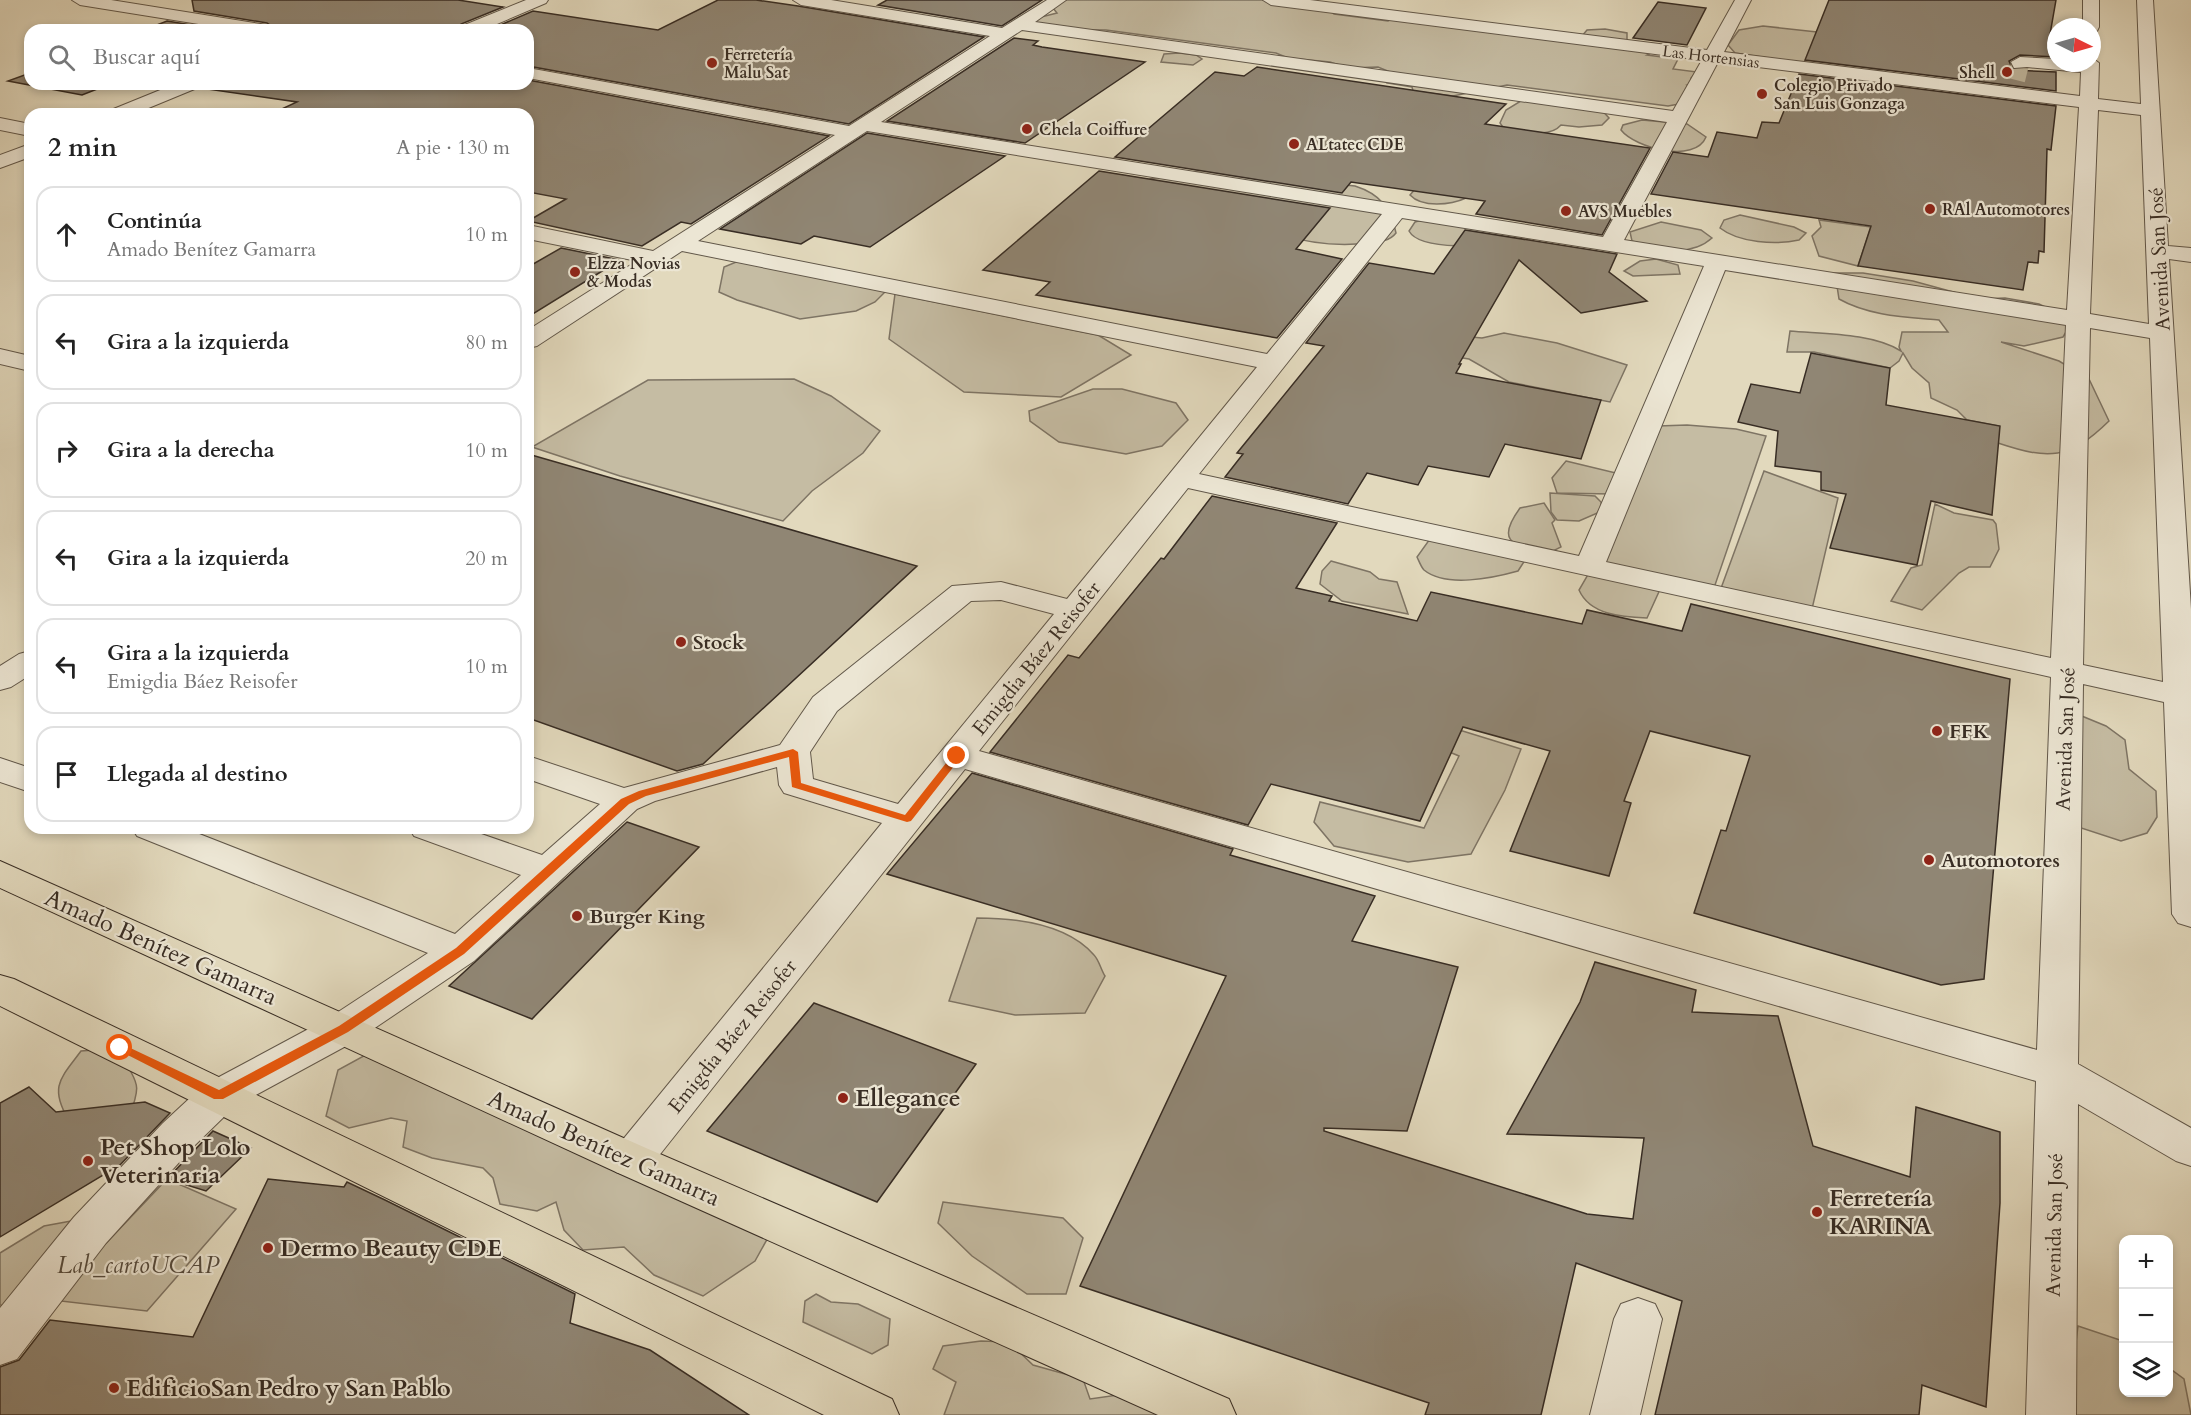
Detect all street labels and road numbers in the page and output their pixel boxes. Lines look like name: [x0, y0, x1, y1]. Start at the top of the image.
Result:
street label: Las Hortensias: [1661, 40, 1761, 74]
street label: Avenida San José: [2142, 186, 2177, 331]
street label: Emigdia Báez Reisofer: [966, 575, 1107, 741]
street label: Avenida San José: [2049, 667, 2082, 811]
street label: Amado Benítez Gamarra: [39, 881, 283, 1014]
street label: Emigdia Báez Reisofer: [662, 953, 803, 1119]
street label: Amado Benítez Gamarra: [482, 1082, 726, 1215]
street label: Avenida San José: [2040, 1153, 2069, 1297]

